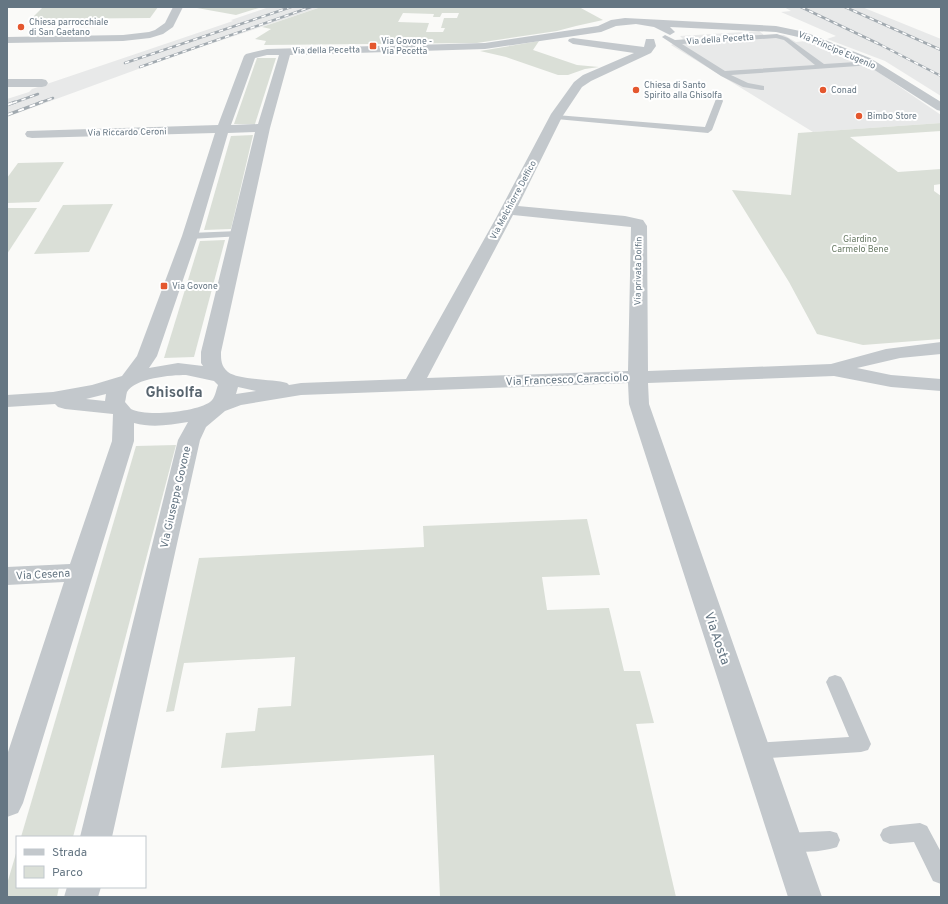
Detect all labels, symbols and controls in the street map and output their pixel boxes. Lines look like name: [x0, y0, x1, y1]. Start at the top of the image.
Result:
place label: Chiesa parrocchiale di San Gaetano: [29, 17, 108, 38]
marker: Chiesa parrocchiale di San Gaetano: [16, 22, 26, 32]
street label: Via Principe Eugenio: [796, 29, 877, 72]
street label: Via della Pecetta: [686, 32, 754, 47]
place label: Via Govone - Via Pecetta: [381, 36, 432, 57]
marker: Via Govone - Via Pecetta: [368, 41, 378, 51]
street label: Via della Pecetta: [292, 44, 360, 57]
place label: Chiesa di Santo Spirito alla Ghisolfa: [644, 80, 722, 101]
marker: Chiesa di Santo Spirito alla Ghisolfa: [631, 85, 641, 95]
marker: Conad: [818, 85, 828, 95]
place label: Conad: [831, 85, 857, 96]
marker: Bimbo Store: [854, 111, 864, 121]
place label: Bimbo Store: [867, 111, 917, 122]
street label: Via Riccardo Ceroni: [87, 126, 167, 139]
street label: Via Melchiorre Delfico: [488, 159, 539, 242]
park label: Giardino Carmelo Bene: [831, 234, 889, 255]
street label: Via privata Dolfin: [632, 237, 645, 305]
marker: Via Govone: [159, 281, 169, 291]
place label: Via Govone: [172, 281, 218, 292]
street label: Via Francesco Caracciolo: [505, 371, 629, 389]
district label: Ghisolfa: [145, 384, 203, 403]
street label: Via Giuseppe Govone: [157, 445, 195, 550]
street label: Via Cesena: [16, 567, 71, 583]
street label: Via Aosta: [700, 610, 733, 667]
legend: [16, 836, 146, 888]
text: Strada: [52, 845, 87, 861]
text: Parco: [52, 865, 83, 881]

